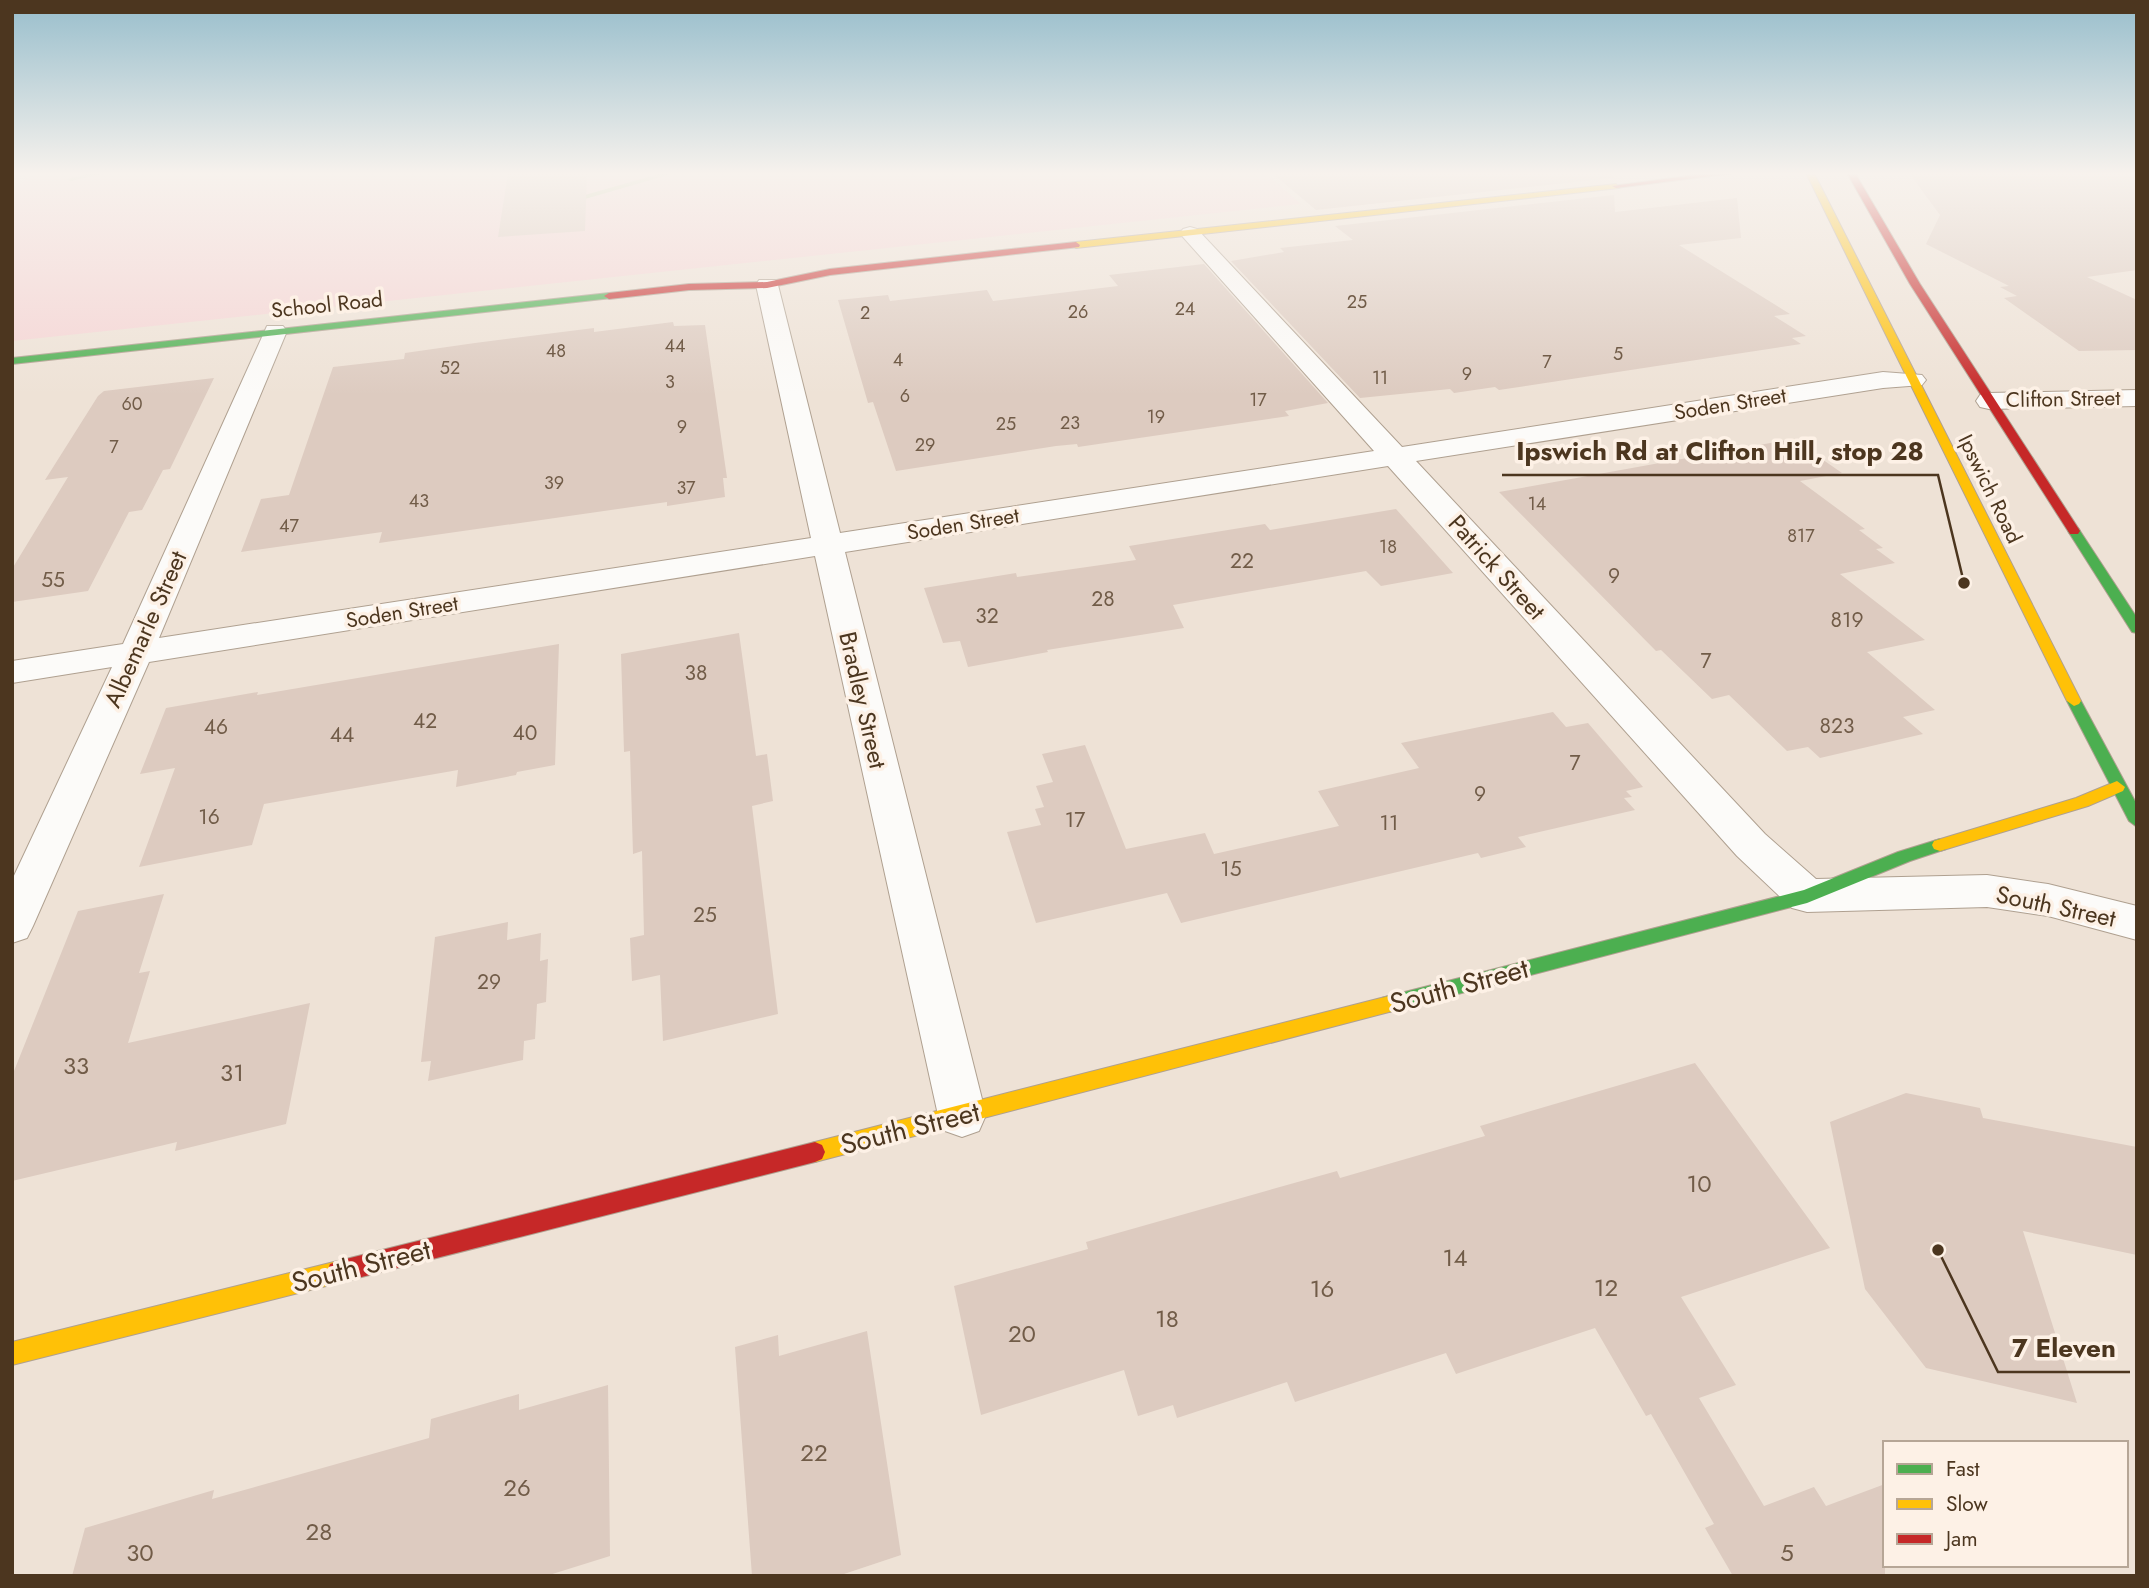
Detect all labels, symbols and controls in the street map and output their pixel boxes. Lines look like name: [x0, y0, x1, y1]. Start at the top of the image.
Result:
street label: School Road: [270, 284, 384, 326]
house number: 25: [1347, 289, 1367, 315]
house number: 24: [1175, 296, 1195, 322]
house number: 26: [1068, 299, 1088, 325]
house number: 2: [860, 300, 870, 326]
house number: 44: [665, 333, 686, 359]
house number: 48: [546, 338, 566, 364]
house number: 5: [1613, 341, 1623, 367]
house number: 4: [893, 347, 903, 373]
house number: 7: [1542, 349, 1552, 375]
house number: 52: [440, 355, 460, 381]
house number: 9: [1462, 361, 1472, 387]
house number: 11: [1372, 365, 1388, 391]
house number: 3: [665, 369, 675, 395]
street label: Soden Street: [1672, 380, 1788, 428]
house number: 6: [900, 383, 910, 409]
street label: Clifton Street: [2005, 383, 2121, 415]
house number: 17: [1249, 387, 1267, 413]
house number: 60: [121, 391, 143, 417]
house number: 19: [1147, 404, 1165, 430]
house number: 23: [1060, 410, 1080, 436]
house number: 25: [996, 411, 1016, 437]
house number: 9: [677, 414, 687, 440]
callout: Ipswich Rd at Clifton Hill, stop 28: [1502, 428, 1938, 475]
street label: Ipswich Road: [1951, 429, 2029, 549]
house number: 29: [915, 432, 935, 458]
text: Ipswich Rd at Clifton Hill, stop 28: [1516, 432, 1924, 470]
house number: 7: [109, 434, 119, 460]
house number: 39: [544, 470, 564, 496]
house number: 37: [676, 475, 696, 501]
house number: 43: [409, 488, 429, 514]
house number: 14: [1528, 491, 1546, 517]
street label: Soden Street: [905, 500, 1021, 548]
street label: Patrick Street: [1440, 507, 1554, 627]
house number: 47: [279, 513, 300, 539]
house number: 817: [1787, 523, 1815, 549]
house number: 18: [1379, 534, 1397, 560]
street label: Albemarle Street: [95, 545, 195, 713]
house number: 22: [1230, 546, 1254, 576]
house number: 9: [1608, 561, 1620, 591]
house number: 55: [41, 565, 65, 595]
house number: 28: [1091, 584, 1115, 614]
street label: Soden Street: [344, 588, 460, 636]
house number: 32: [975, 601, 999, 631]
house number: 819: [1830, 605, 1864, 635]
street label: Bradley Street: [830, 628, 896, 772]
house number: 7: [1700, 646, 1712, 676]
house number: 38: [685, 658, 707, 688]
house number: 42: [413, 706, 437, 736]
house number: 823: [1820, 711, 1854, 741]
house number: 46: [204, 712, 228, 742]
house number: 40: [513, 718, 537, 748]
house number: 44: [330, 720, 354, 750]
house number: 7: [1569, 748, 1581, 778]
house number: 9: [1474, 779, 1486, 809]
house number: 16: [198, 802, 220, 832]
house number: 17: [1065, 805, 1085, 835]
house number: 11: [1380, 808, 1398, 838]
house number: 15: [1220, 854, 1242, 884]
street label: South Street: [1993, 876, 2119, 936]
house number: 25: [693, 900, 717, 930]
street label: South Street: [1385, 948, 1533, 1024]
house number: 29: [477, 967, 501, 997]
house number: 33: [63, 1048, 89, 1083]
house number: 31: [220, 1055, 244, 1090]
street label: South Street: [836, 1091, 984, 1165]
house number: 10: [1686, 1166, 1712, 1201]
street label: South Street: [287, 1229, 435, 1303]
house number: 14: [1443, 1240, 1467, 1275]
house number: 12: [1594, 1270, 1618, 1305]
house number: 16: [1310, 1271, 1334, 1306]
house number: 18: [1155, 1301, 1179, 1336]
house number: 20: [1008, 1316, 1036, 1351]
callout: 7 Eleven: [1998, 1325, 2130, 1372]
text: 7 Eleven: [2012, 1329, 2116, 1367]
house number: 22: [800, 1435, 828, 1470]
legend: [1883, 1441, 2128, 1567]
text: Fast: [1946, 1454, 1979, 1484]
house number: 26: [503, 1470, 531, 1505]
text: Slow: [1946, 1489, 1988, 1519]
house number: 28: [306, 1514, 332, 1549]
text: Jam: [1943, 1524, 1978, 1554]
house number: 30: [126, 1535, 154, 1570]
house number: 5: [1780, 1535, 1794, 1570]

